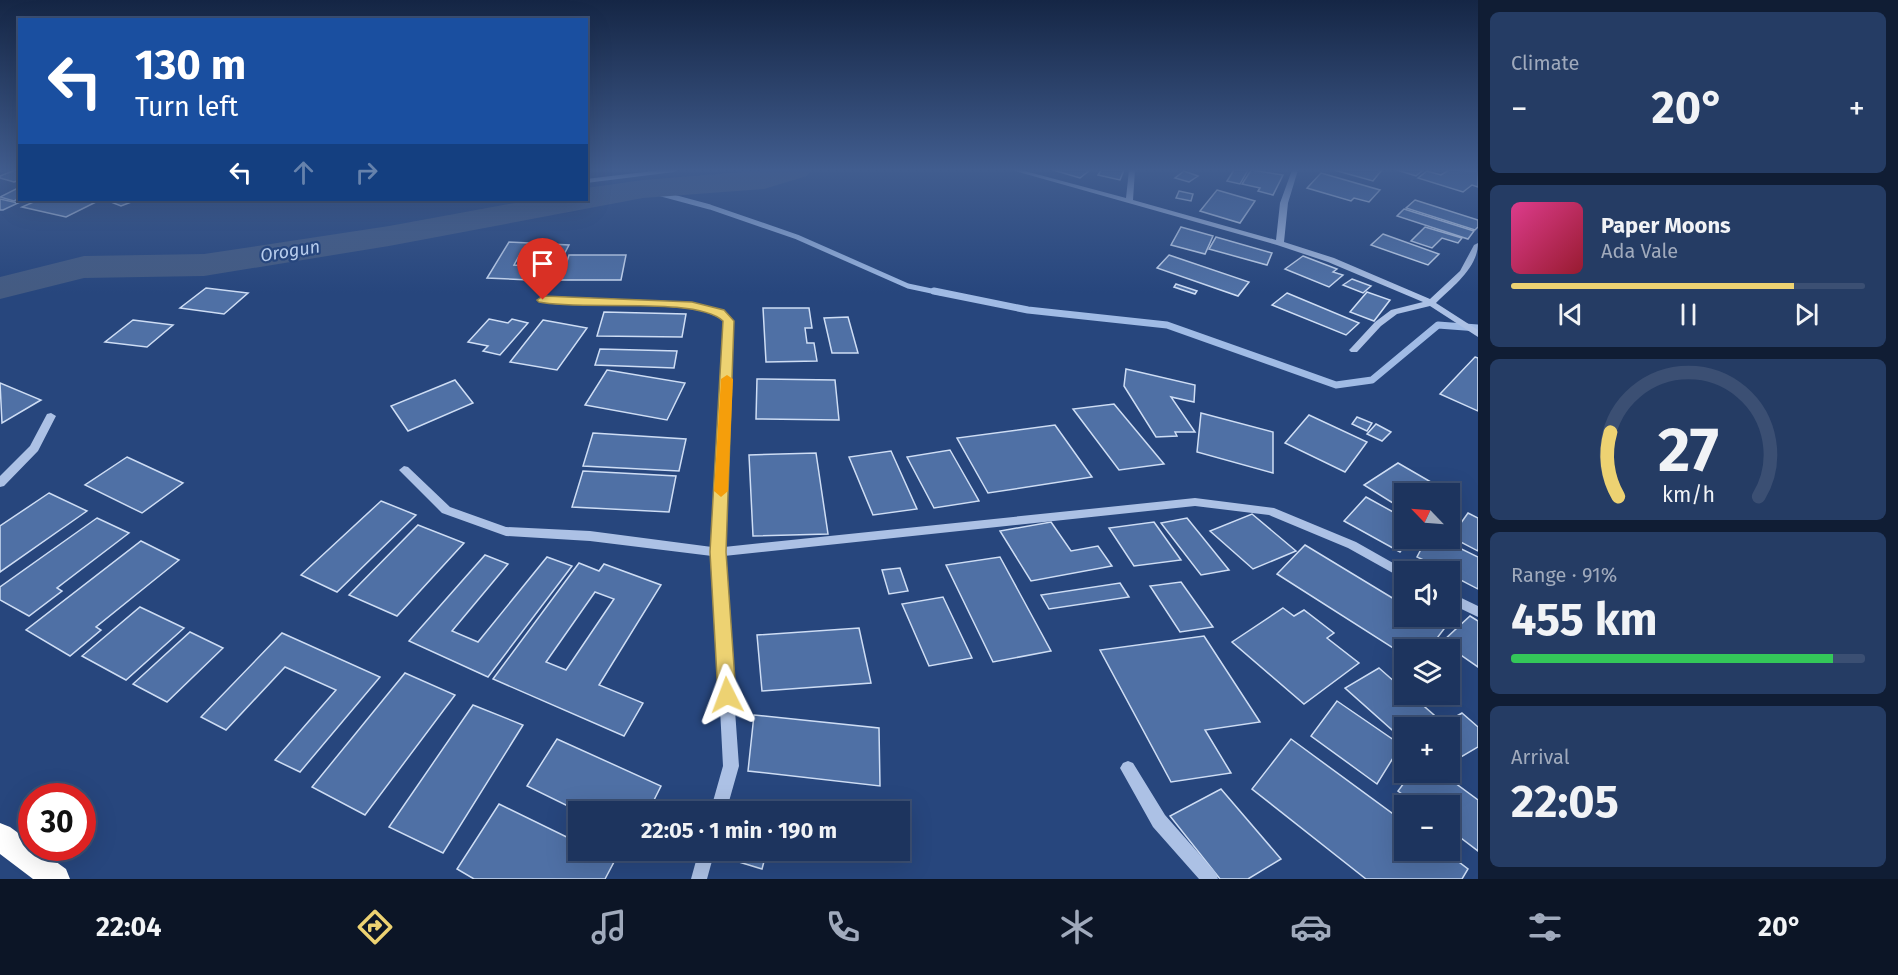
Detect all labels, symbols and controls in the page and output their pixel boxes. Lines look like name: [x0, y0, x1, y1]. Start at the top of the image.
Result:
text: 130 m: [135, 40, 246, 90]
icon: left: [36, 42, 114, 120]
text: Climate: [1511, 51, 1579, 75]
text: 20°: [1651, 81, 1725, 135]
text: −: [1511, 89, 1528, 129]
text: +: [1849, 89, 1865, 129]
text: Turn left: [135, 91, 238, 123]
icon: left: [224, 156, 257, 189]
icon: ahead: [287, 156, 320, 189]
icon: right: [350, 156, 383, 189]
text: Paper Moons: [1601, 212, 1731, 239]
water label: Orogun: [258, 235, 322, 267]
pin: [517, 238, 568, 300]
text: Ada Vale: [1601, 239, 1678, 263]
icon: arrive: [526, 247, 559, 280]
icon: previous: [1554, 298, 1587, 331]
icon: pause: [1672, 298, 1705, 331]
icon: next: [1790, 298, 1823, 331]
text: 27: [1658, 413, 1718, 488]
text: km/h: [1661, 482, 1715, 508]
north arrow: [1394, 483, 1460, 549]
map controls: [1394, 483, 1460, 861]
button: sound: [1394, 561, 1460, 627]
text: Range · 91%: [1511, 563, 1617, 587]
text: 455 km: [1511, 593, 1658, 647]
button: layers: [1394, 639, 1460, 705]
position arrow: [695, 663, 759, 727]
button: +: [1394, 717, 1460, 783]
text: Arrival: [1511, 745, 1570, 769]
text: 22:05: [1511, 775, 1619, 829]
speed limit sign: 30: [18, 783, 96, 861]
button: −: [1394, 795, 1460, 861]
text: 22:05 · 1 min · 190 m: [641, 817, 837, 844]
icon: directions: [354, 906, 396, 948]
icon: music: [588, 906, 630, 948]
icon: phone: [822, 906, 864, 948]
icon: climate: [1056, 906, 1098, 948]
icon: car: [1290, 906, 1332, 948]
icon: filters: [1524, 906, 1566, 948]
text: 22:04: [96, 911, 161, 943]
text: 20°: [1758, 911, 1802, 943]

